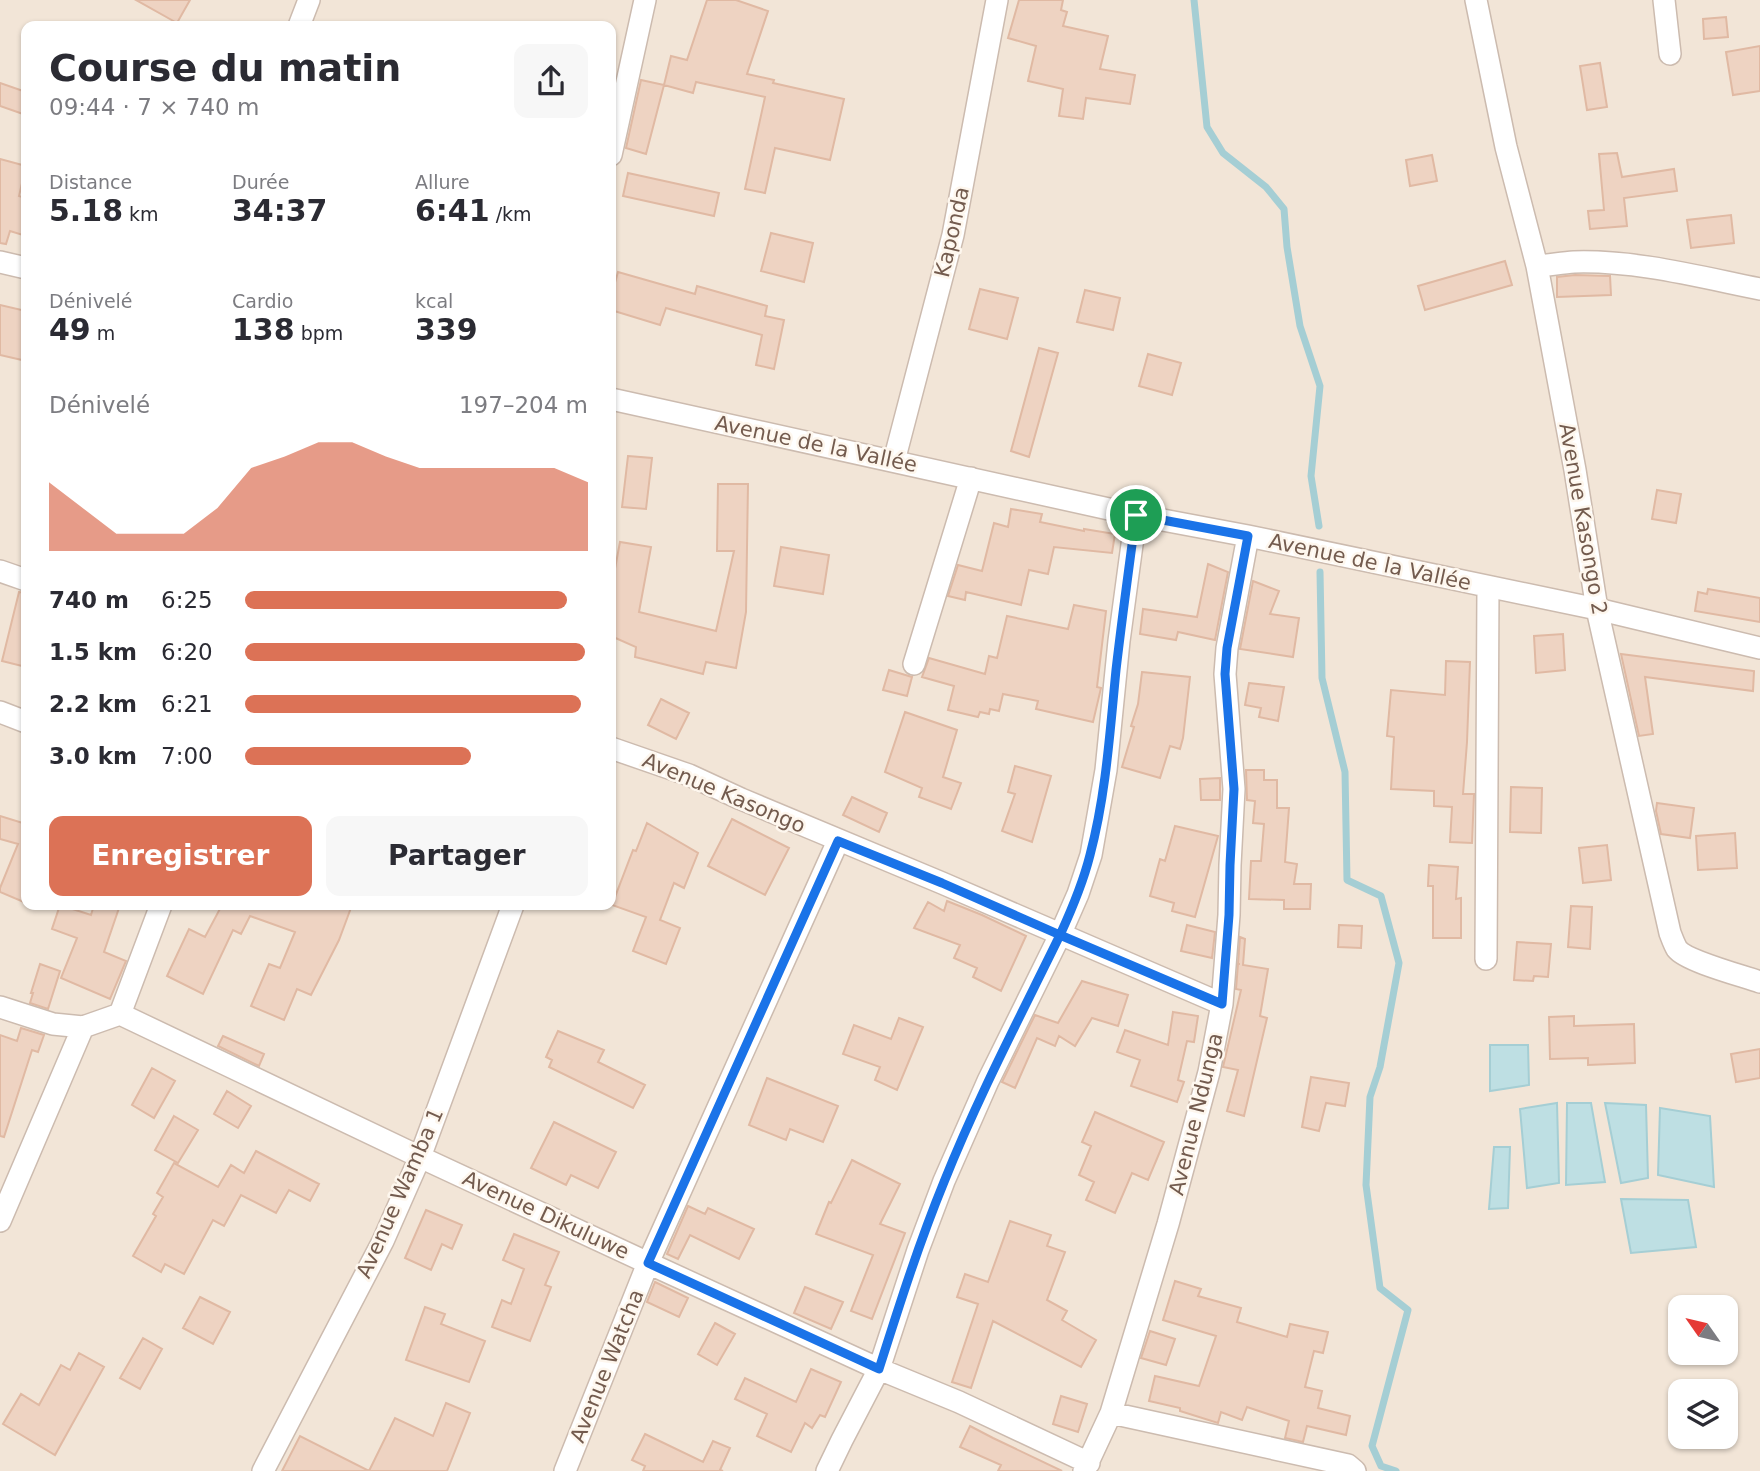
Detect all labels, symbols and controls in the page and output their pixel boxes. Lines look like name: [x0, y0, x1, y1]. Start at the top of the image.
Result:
button: share: [514, 44, 588, 118]
text: Course du matin: [49, 46, 401, 90]
text: 09:44 · 7 × 740 m: [49, 94, 259, 120]
text: Distance: [49, 171, 132, 193]
text: Durée: [232, 171, 289, 193]
text: Allure: [415, 171, 470, 193]
street label: Kaponda: [930, 184, 974, 280]
text: 5.18: [49, 193, 123, 228]
text: 34:37: [232, 193, 328, 228]
text: 6:41: [415, 193, 490, 228]
text: km: [123, 203, 159, 225]
text: /km: [490, 203, 532, 225]
text: Dénivelé: [49, 290, 133, 312]
text: Cardio: [232, 290, 293, 312]
text: kcal: [415, 290, 453, 312]
text: 49: [49, 312, 91, 347]
text: 138: [232, 312, 295, 347]
text: 339: [415, 312, 478, 347]
text: m: [91, 322, 115, 344]
text: bpm: [295, 322, 343, 344]
text: Dénivelé: [49, 392, 150, 418]
text: 197–204 m: [459, 392, 588, 418]
street label: Avenue de la Vallée: [713, 411, 919, 477]
street label: Avenue Kasongo 2: [1554, 421, 1612, 617]
pin: [1106, 485, 1166, 545]
icon: arrive: [1117, 496, 1155, 534]
street label: Avenue de la Vallée: [1267, 529, 1473, 595]
text: 740 m: [49, 587, 129, 613]
text: 6:25: [161, 587, 213, 613]
text: 1.5 km: [49, 639, 137, 665]
text: 6:20: [161, 639, 213, 665]
text: 2.2 km: [49, 691, 137, 717]
text: 6:21: [161, 691, 213, 717]
text: 3.0 km: [49, 743, 137, 769]
text: 7:00: [161, 743, 213, 769]
street label: Avenue Kasongo: [639, 748, 809, 838]
button: Enregistrer: [49, 816, 312, 896]
button: Partager: [326, 816, 588, 896]
street label: Avenue Ndunga: [1164, 1030, 1228, 1198]
street label: Avenue Wamba 1: [352, 1104, 448, 1282]
street label: Avenue Dikuluwe: [459, 1166, 633, 1264]
street label: Avenue Watcha: [565, 1286, 649, 1446]
north arrow: [1668, 1295, 1738, 1365]
map controls: [1668, 1295, 1738, 1449]
button: layers: [1668, 1379, 1738, 1449]

